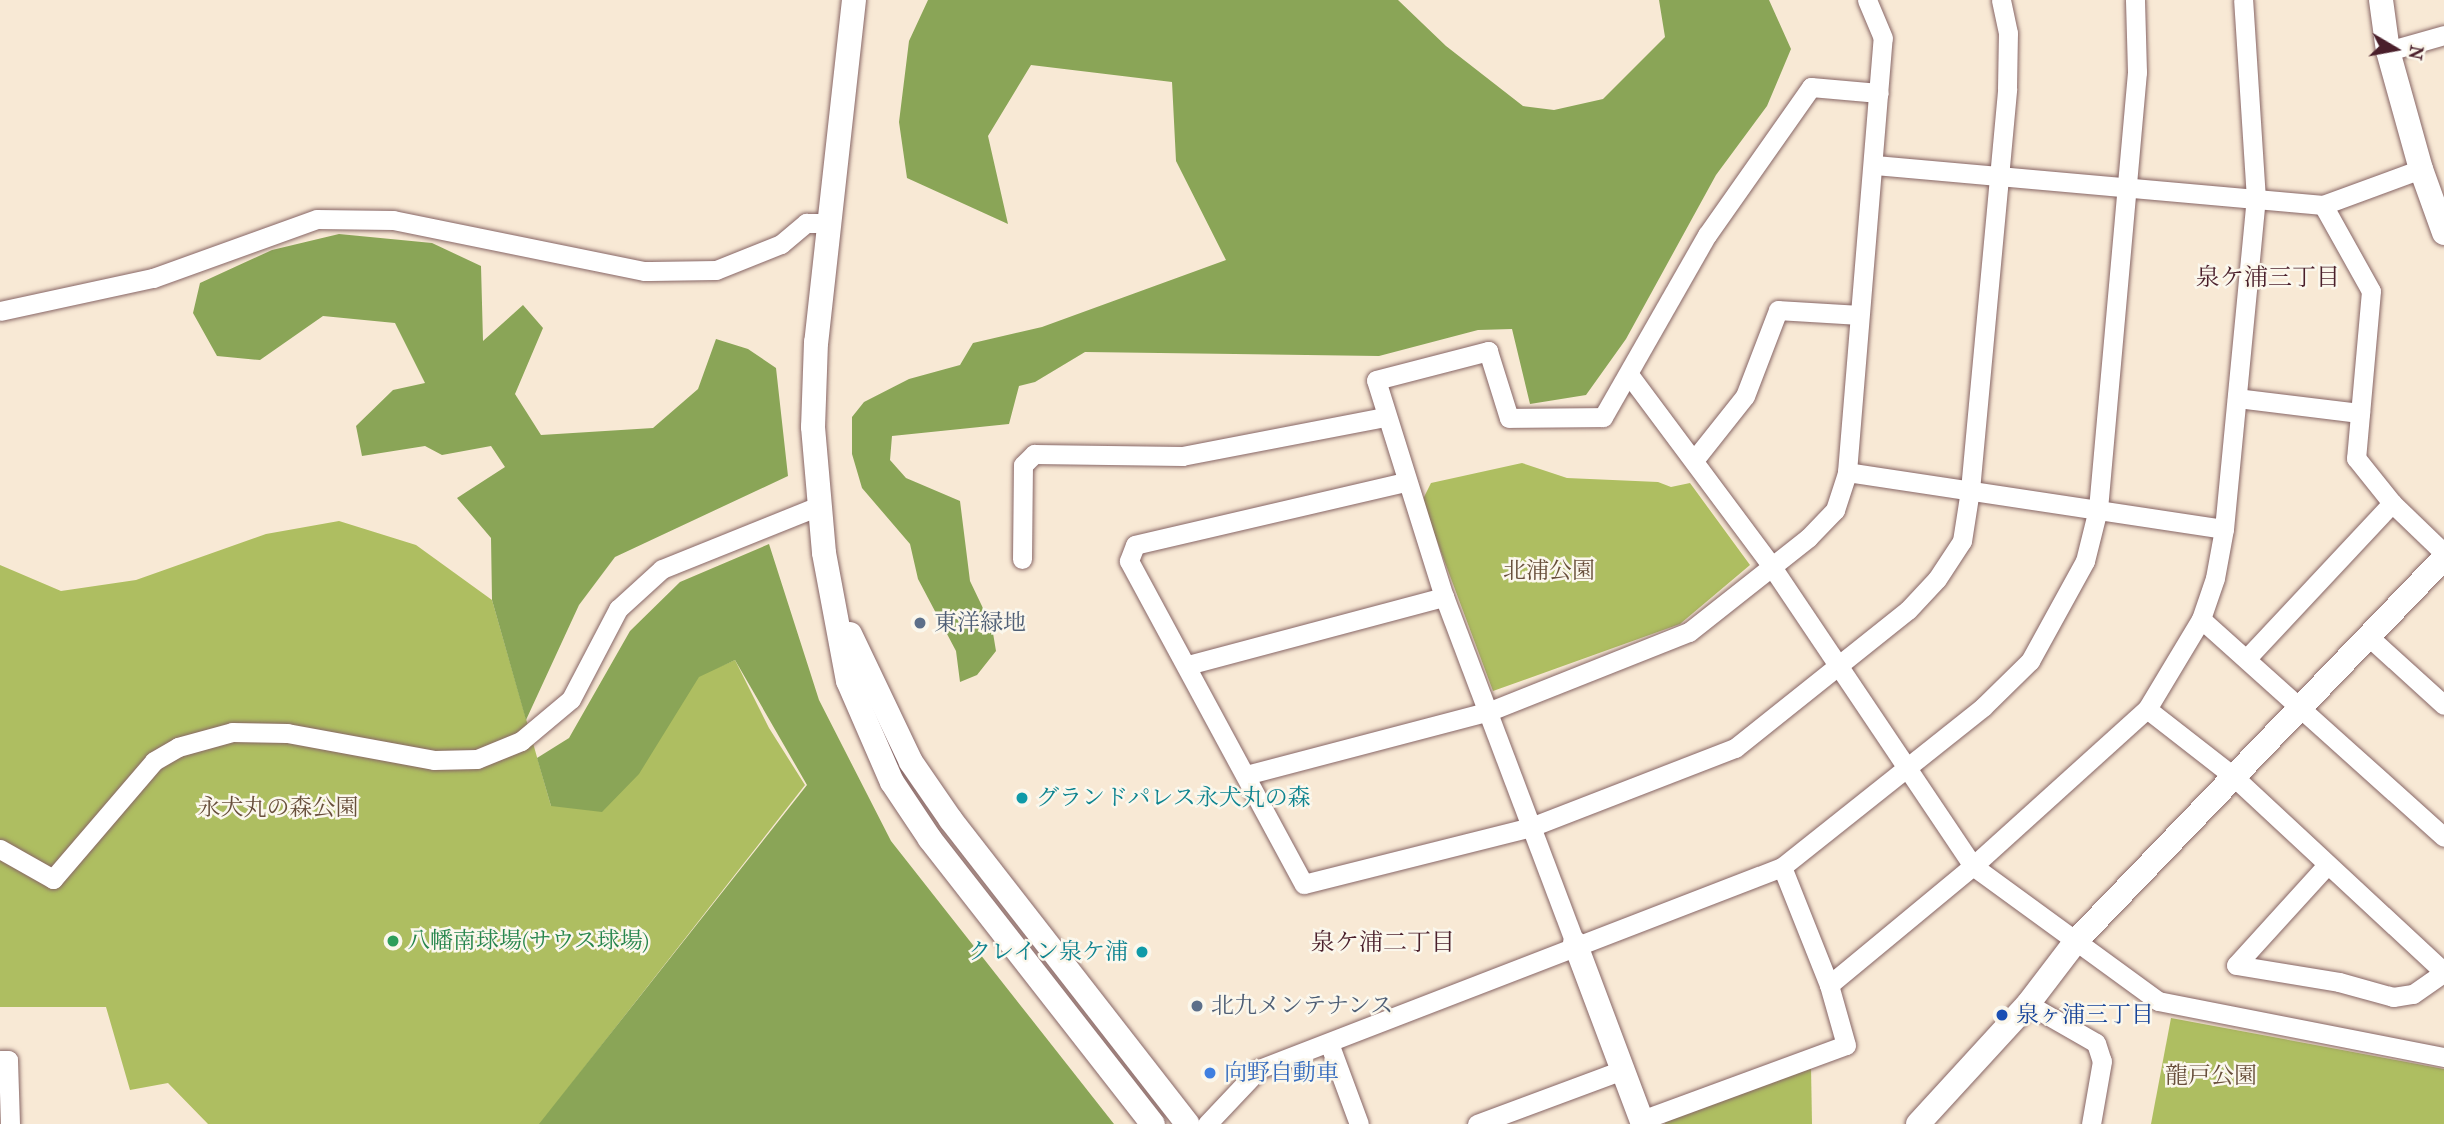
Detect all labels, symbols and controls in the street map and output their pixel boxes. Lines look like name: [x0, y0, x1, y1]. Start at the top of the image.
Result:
north arrow: [2360, 14, 2430, 84]
text: N: [2404, 44, 2428, 62]
district label: 泉ケ浦三丁目: [2196, 264, 2340, 292]
park label: 北浦公園: [1503, 557, 1595, 585]
place label: 東洋緑地: [934, 609, 1026, 637]
marker: 東洋緑地: [912, 615, 928, 631]
place label: グランドパレス永犬丸の森: [1036, 784, 1312, 812]
marker: グランドパレス永犬丸の森: [1014, 790, 1030, 806]
park label: 永犬丸の森公園: [198, 794, 358, 822]
place label: 八幡南球場(サウス球場): [407, 927, 650, 955]
district label: 泉ケ浦二丁目: [1311, 929, 1455, 957]
marker: 八幡南球場(サウス球場): [385, 933, 401, 949]
place label: クレイン泉ケ浦: [967, 938, 1128, 966]
marker: クレイン泉ケ浦: [1134, 944, 1150, 960]
place label: 北九メンテナンス: [1211, 992, 1395, 1020]
marker: 北九メンテナンス: [1189, 998, 1205, 1014]
place label: 泉ヶ浦三丁目: [2016, 1001, 2154, 1029]
marker: 泉ヶ浦三丁目: [1994, 1007, 2010, 1023]
place label: 向野自動車: [1224, 1059, 1339, 1087]
park label: 龍戸公園: [2165, 1062, 2257, 1090]
marker: 向野自動車: [1202, 1065, 1218, 1081]

